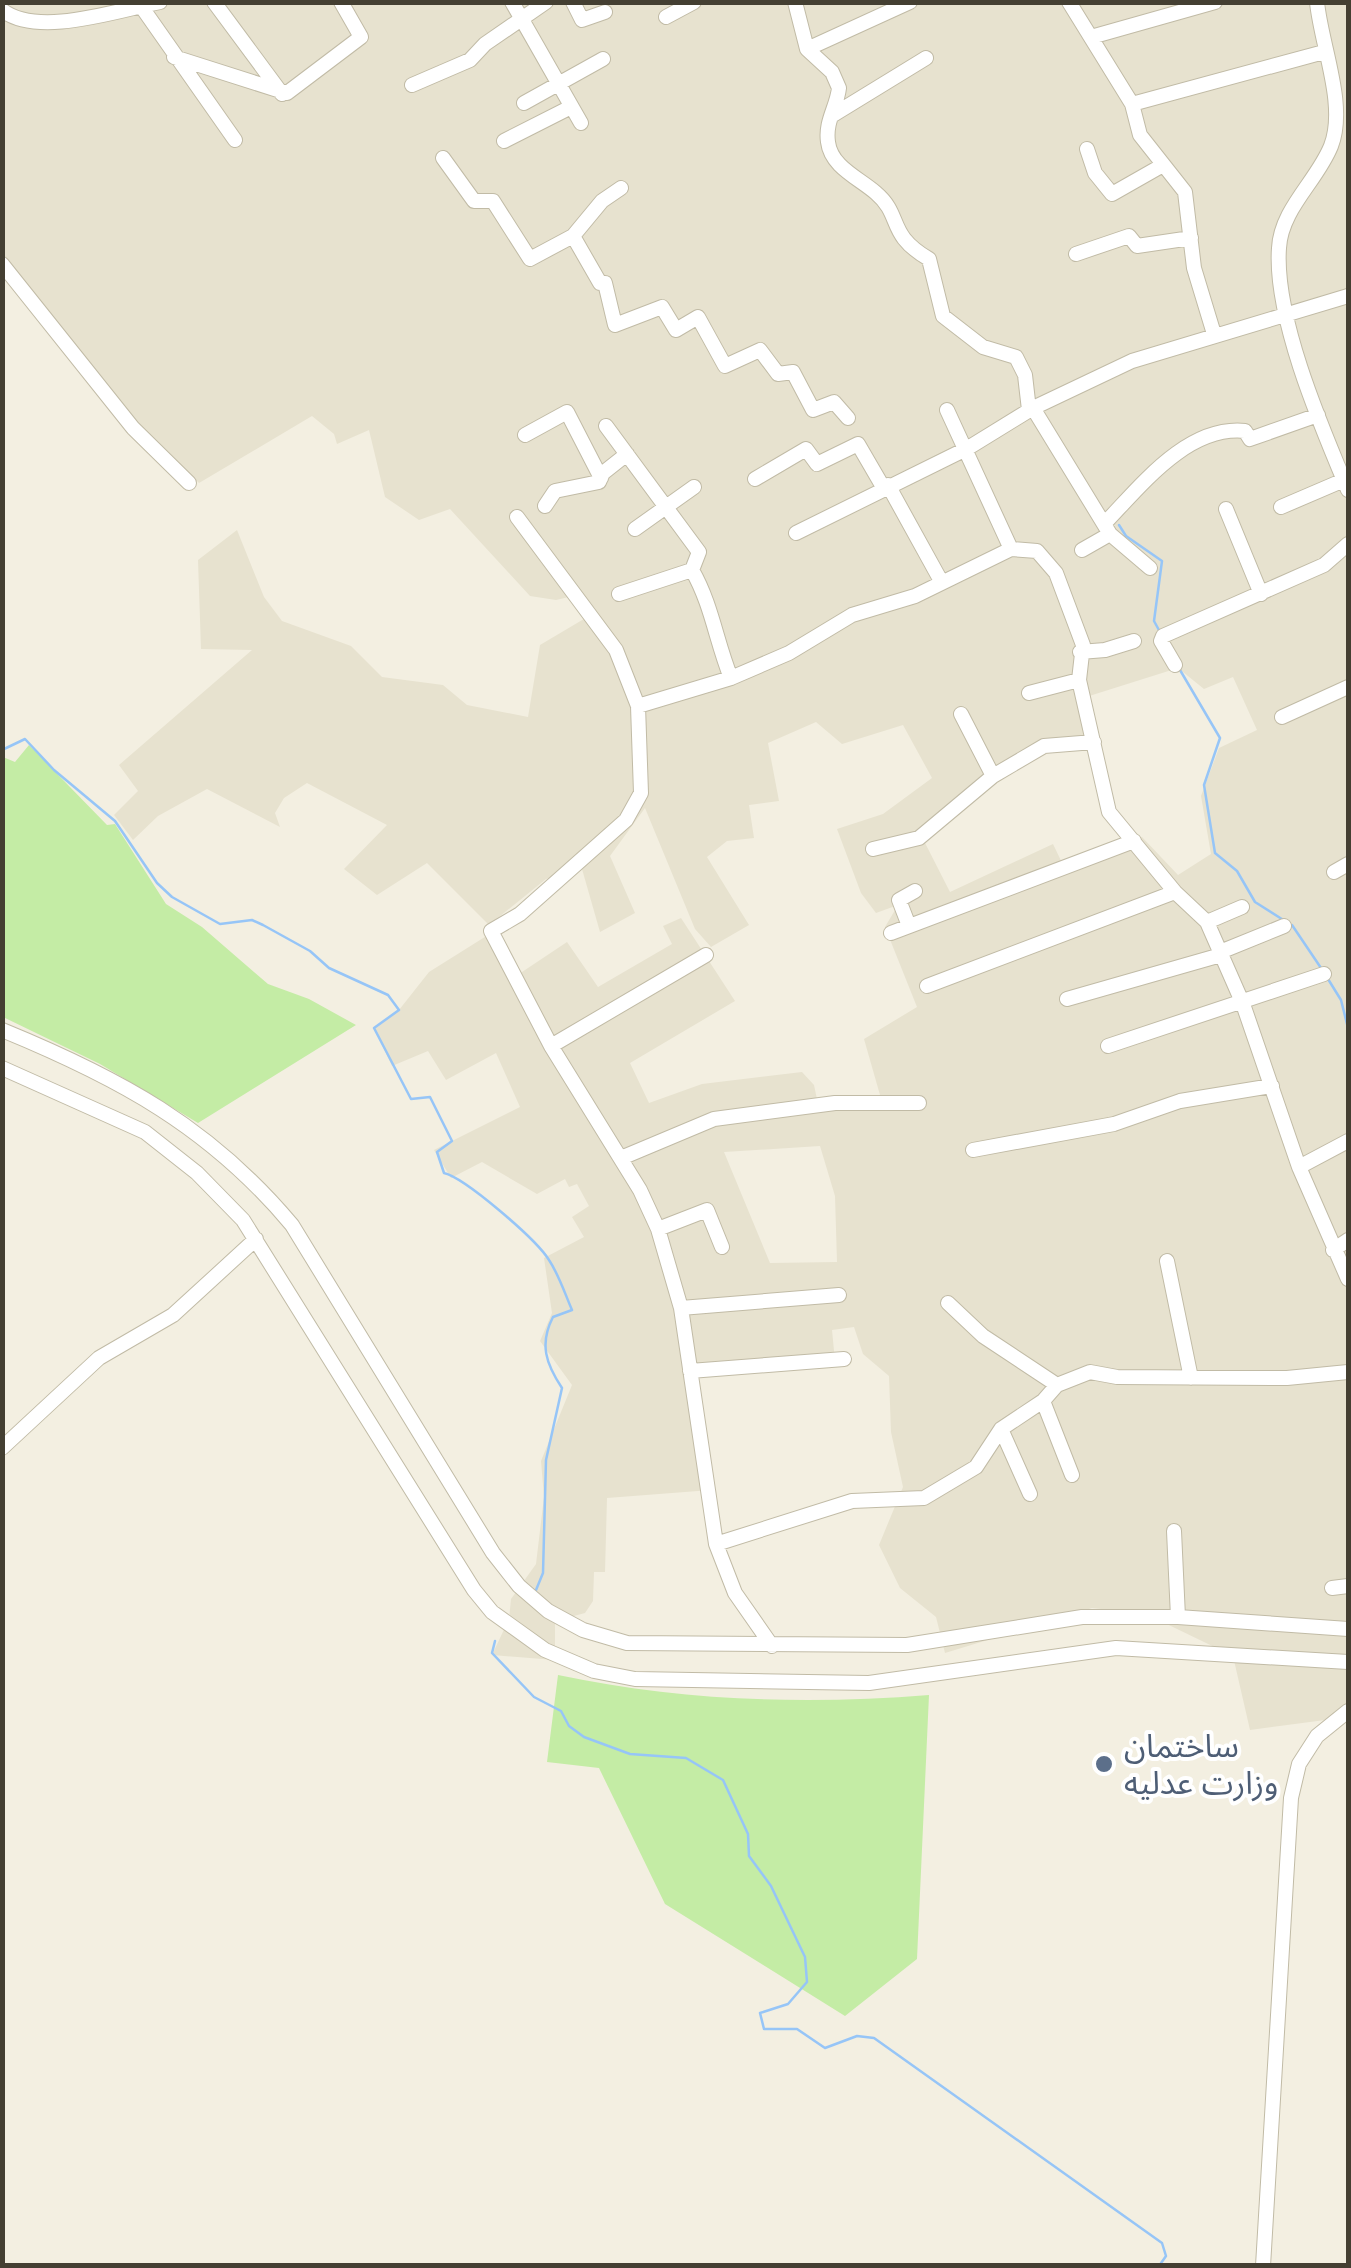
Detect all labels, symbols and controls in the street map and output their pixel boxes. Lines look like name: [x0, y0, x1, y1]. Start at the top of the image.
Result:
place label: ساختمان وزارت عدلیه: [1124, 1728, 1278, 1802]
marker: ساختمان وزارت عدلیه: [1093, 1753, 1115, 1775]

